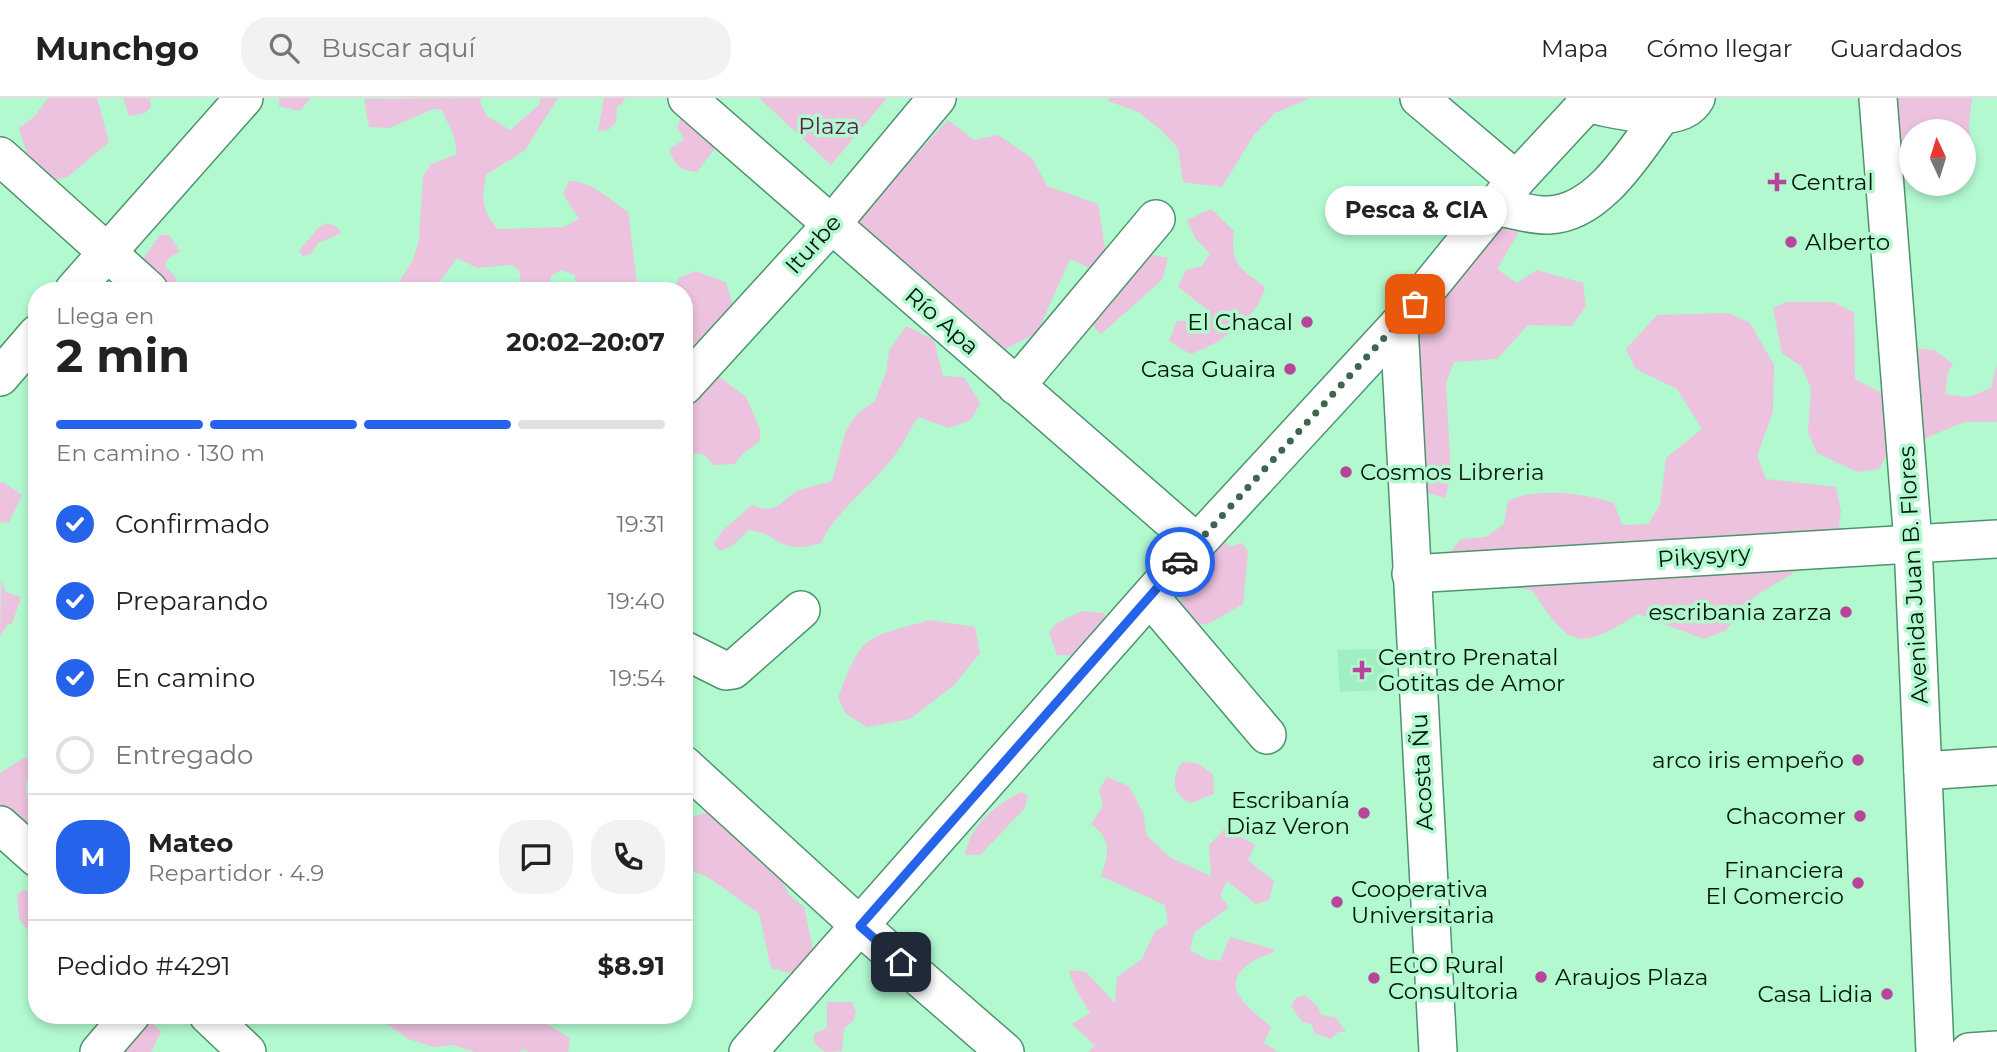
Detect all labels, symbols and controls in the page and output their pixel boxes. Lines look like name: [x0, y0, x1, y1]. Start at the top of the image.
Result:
search box: [241, 17, 731, 80]
text: Munchgo: [35, 28, 199, 68]
icon: search: [265, 29, 303, 67]
text: Buscar aquí: [321, 32, 476, 64]
text: Mapa: [1541, 34, 1608, 63]
text: Cómo llegar: [1646, 34, 1792, 63]
text: Guardados: [1830, 34, 1962, 63]
park label: Plaza: [798, 112, 860, 140]
north arrow: [1899, 119, 1976, 196]
map controls: [1899, 119, 1976, 196]
place label: Central: [1791, 168, 1874, 196]
marker: Central: [1769, 174, 1785, 190]
callout: Pesca & CIA: [1324, 185, 1506, 234]
text: Pesca & CIA: [1345, 196, 1487, 224]
street label: Iturbe: [779, 209, 847, 279]
place label: Alberto: [1805, 228, 1890, 256]
marker: Alberto: [1783, 234, 1799, 250]
pin: [1385, 274, 1445, 334]
street label: Río Apa: [899, 281, 985, 361]
icon: bag: [1396, 285, 1434, 323]
text: Llega en: [56, 302, 154, 330]
place label: El Chacal: [1187, 308, 1293, 336]
marker: El Chacal: [1299, 314, 1315, 330]
text: 20:02–20:07: [506, 326, 665, 358]
text: 2 min: [56, 327, 190, 384]
place label: Casa Guaira: [1141, 355, 1276, 383]
marker: Casa Guaira: [1282, 361, 1298, 377]
text: En camino · 130 m: [56, 439, 265, 467]
street label: Avenida Juan B. Flores: [1892, 445, 1934, 705]
place label: Cosmos Libreria: [1360, 458, 1544, 486]
marker: Cosmos Libreria: [1338, 464, 1354, 480]
icon: check: [56, 505, 94, 543]
text: Confirmado: [115, 508, 270, 540]
text: 19:31: [617, 510, 665, 538]
courier: [1145, 527, 1215, 597]
street label: Pikysyry: [1656, 539, 1752, 573]
icon: car: [1161, 543, 1199, 581]
icon: check: [56, 582, 94, 620]
text: Preparando: [115, 585, 268, 617]
text: 19:40: [607, 587, 665, 615]
place label: escribania zarza: [1648, 598, 1832, 626]
marker: escribania zarza: [1838, 604, 1854, 620]
place label: Centro Prenatal Gotitas de Amor: [1378, 643, 1565, 697]
icon: check: [56, 659, 94, 697]
marker: Centro Prenatal Gotitas de Amor: [1352, 660, 1372, 680]
text: En camino: [115, 662, 255, 694]
text: 19:54: [610, 664, 665, 692]
street label: Acosta Ñu: [1405, 713, 1439, 831]
text: Entregado: [115, 739, 253, 771]
place label: arco iris empeño: [1652, 746, 1844, 774]
marker: arco iris empeño: [1850, 752, 1866, 768]
place label: Escribanía Diaz Veron: [1226, 786, 1350, 840]
place label: Chacomer: [1726, 802, 1846, 830]
marker: Escribanía Diaz Veron: [1356, 805, 1372, 821]
marker: Chacomer: [1852, 808, 1868, 824]
button: chat: [499, 820, 573, 894]
button: phone: [591, 820, 665, 894]
text: Mateo: [148, 827, 233, 859]
text: M: [81, 841, 105, 873]
place label: Financiera El Comercio: [1706, 856, 1844, 910]
text: Repartidor · 4.9: [148, 859, 324, 887]
place label: Cooperativa Universitaria: [1351, 875, 1495, 929]
marker: Financiera El Comercio: [1850, 875, 1866, 891]
marker: Cooperativa Universitaria: [1329, 894, 1345, 910]
pin: [871, 932, 931, 992]
icon: home: [882, 943, 920, 981]
text: Pedido #4291: [56, 950, 231, 982]
text: $8.91: [598, 950, 665, 982]
place label: ECO Rural Consultoria: [1388, 951, 1519, 1005]
place label: Araujos Plaza: [1555, 963, 1708, 991]
marker: Araujos Plaza: [1533, 969, 1549, 985]
marker: ECO Rural Consultoria: [1366, 970, 1382, 986]
place label: Casa Lidia: [1757, 980, 1873, 1008]
marker: Casa Lidia: [1879, 986, 1895, 1002]

